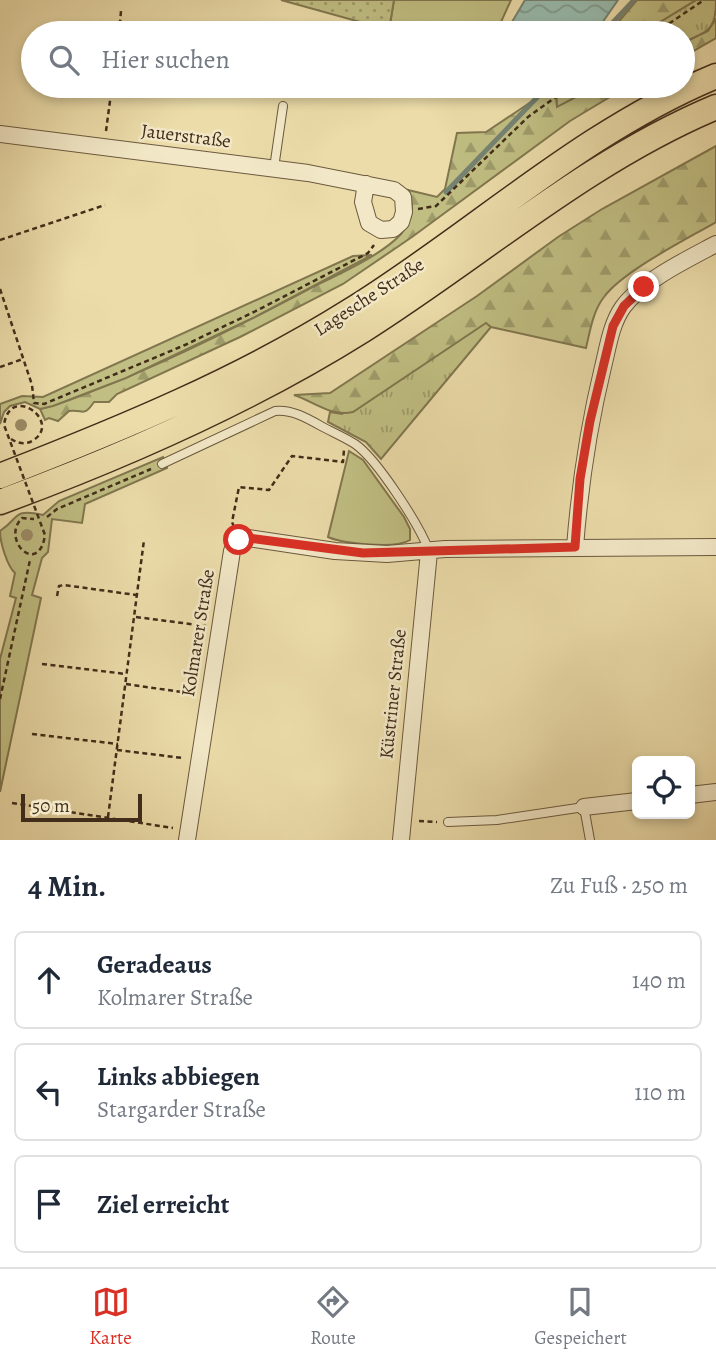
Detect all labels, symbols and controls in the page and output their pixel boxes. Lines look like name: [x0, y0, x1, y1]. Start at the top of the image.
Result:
search box: [21, 21, 695, 98]
icon: search: [45, 41, 83, 79]
text: Hier suchen: [101, 42, 230, 77]
street label: Jauerstraße: [140, 118, 232, 154]
street label: Lagesche Straße: [309, 252, 429, 342]
route end: [628, 271, 659, 302]
route start: [223, 524, 254, 555]
street label: Kolmarer Straße: [175, 567, 221, 699]
street label: Küstriner Straße: [373, 628, 413, 760]
map controls: [632, 756, 695, 819]
button: locate: [632, 756, 695, 819]
scale bar: [21, 791, 142, 823]
text: 50 m: [32, 793, 70, 819]
text: 4 Min.: [28, 866, 106, 906]
text: Zu Fuß · 250 m: [550, 870, 688, 901]
text: Geradeaus: [97, 947, 212, 982]
icon: ahead: [30, 961, 68, 999]
text: 140 m: [632, 965, 686, 996]
text: Kolmarer Straße: [97, 982, 253, 1013]
text: Links abbiegen: [97, 1059, 260, 1094]
icon: left: [30, 1073, 68, 1111]
text: 110 m: [634, 1077, 686, 1108]
text: Stargarder Straße: [97, 1094, 266, 1125]
icon: arrive: [30, 1185, 68, 1223]
text: Ziel erreicht: [97, 1187, 230, 1222]
tab: Karte: [89, 1283, 132, 1351]
tab: Route: [310, 1283, 356, 1351]
tab: Gespeichert: [534, 1283, 627, 1351]

